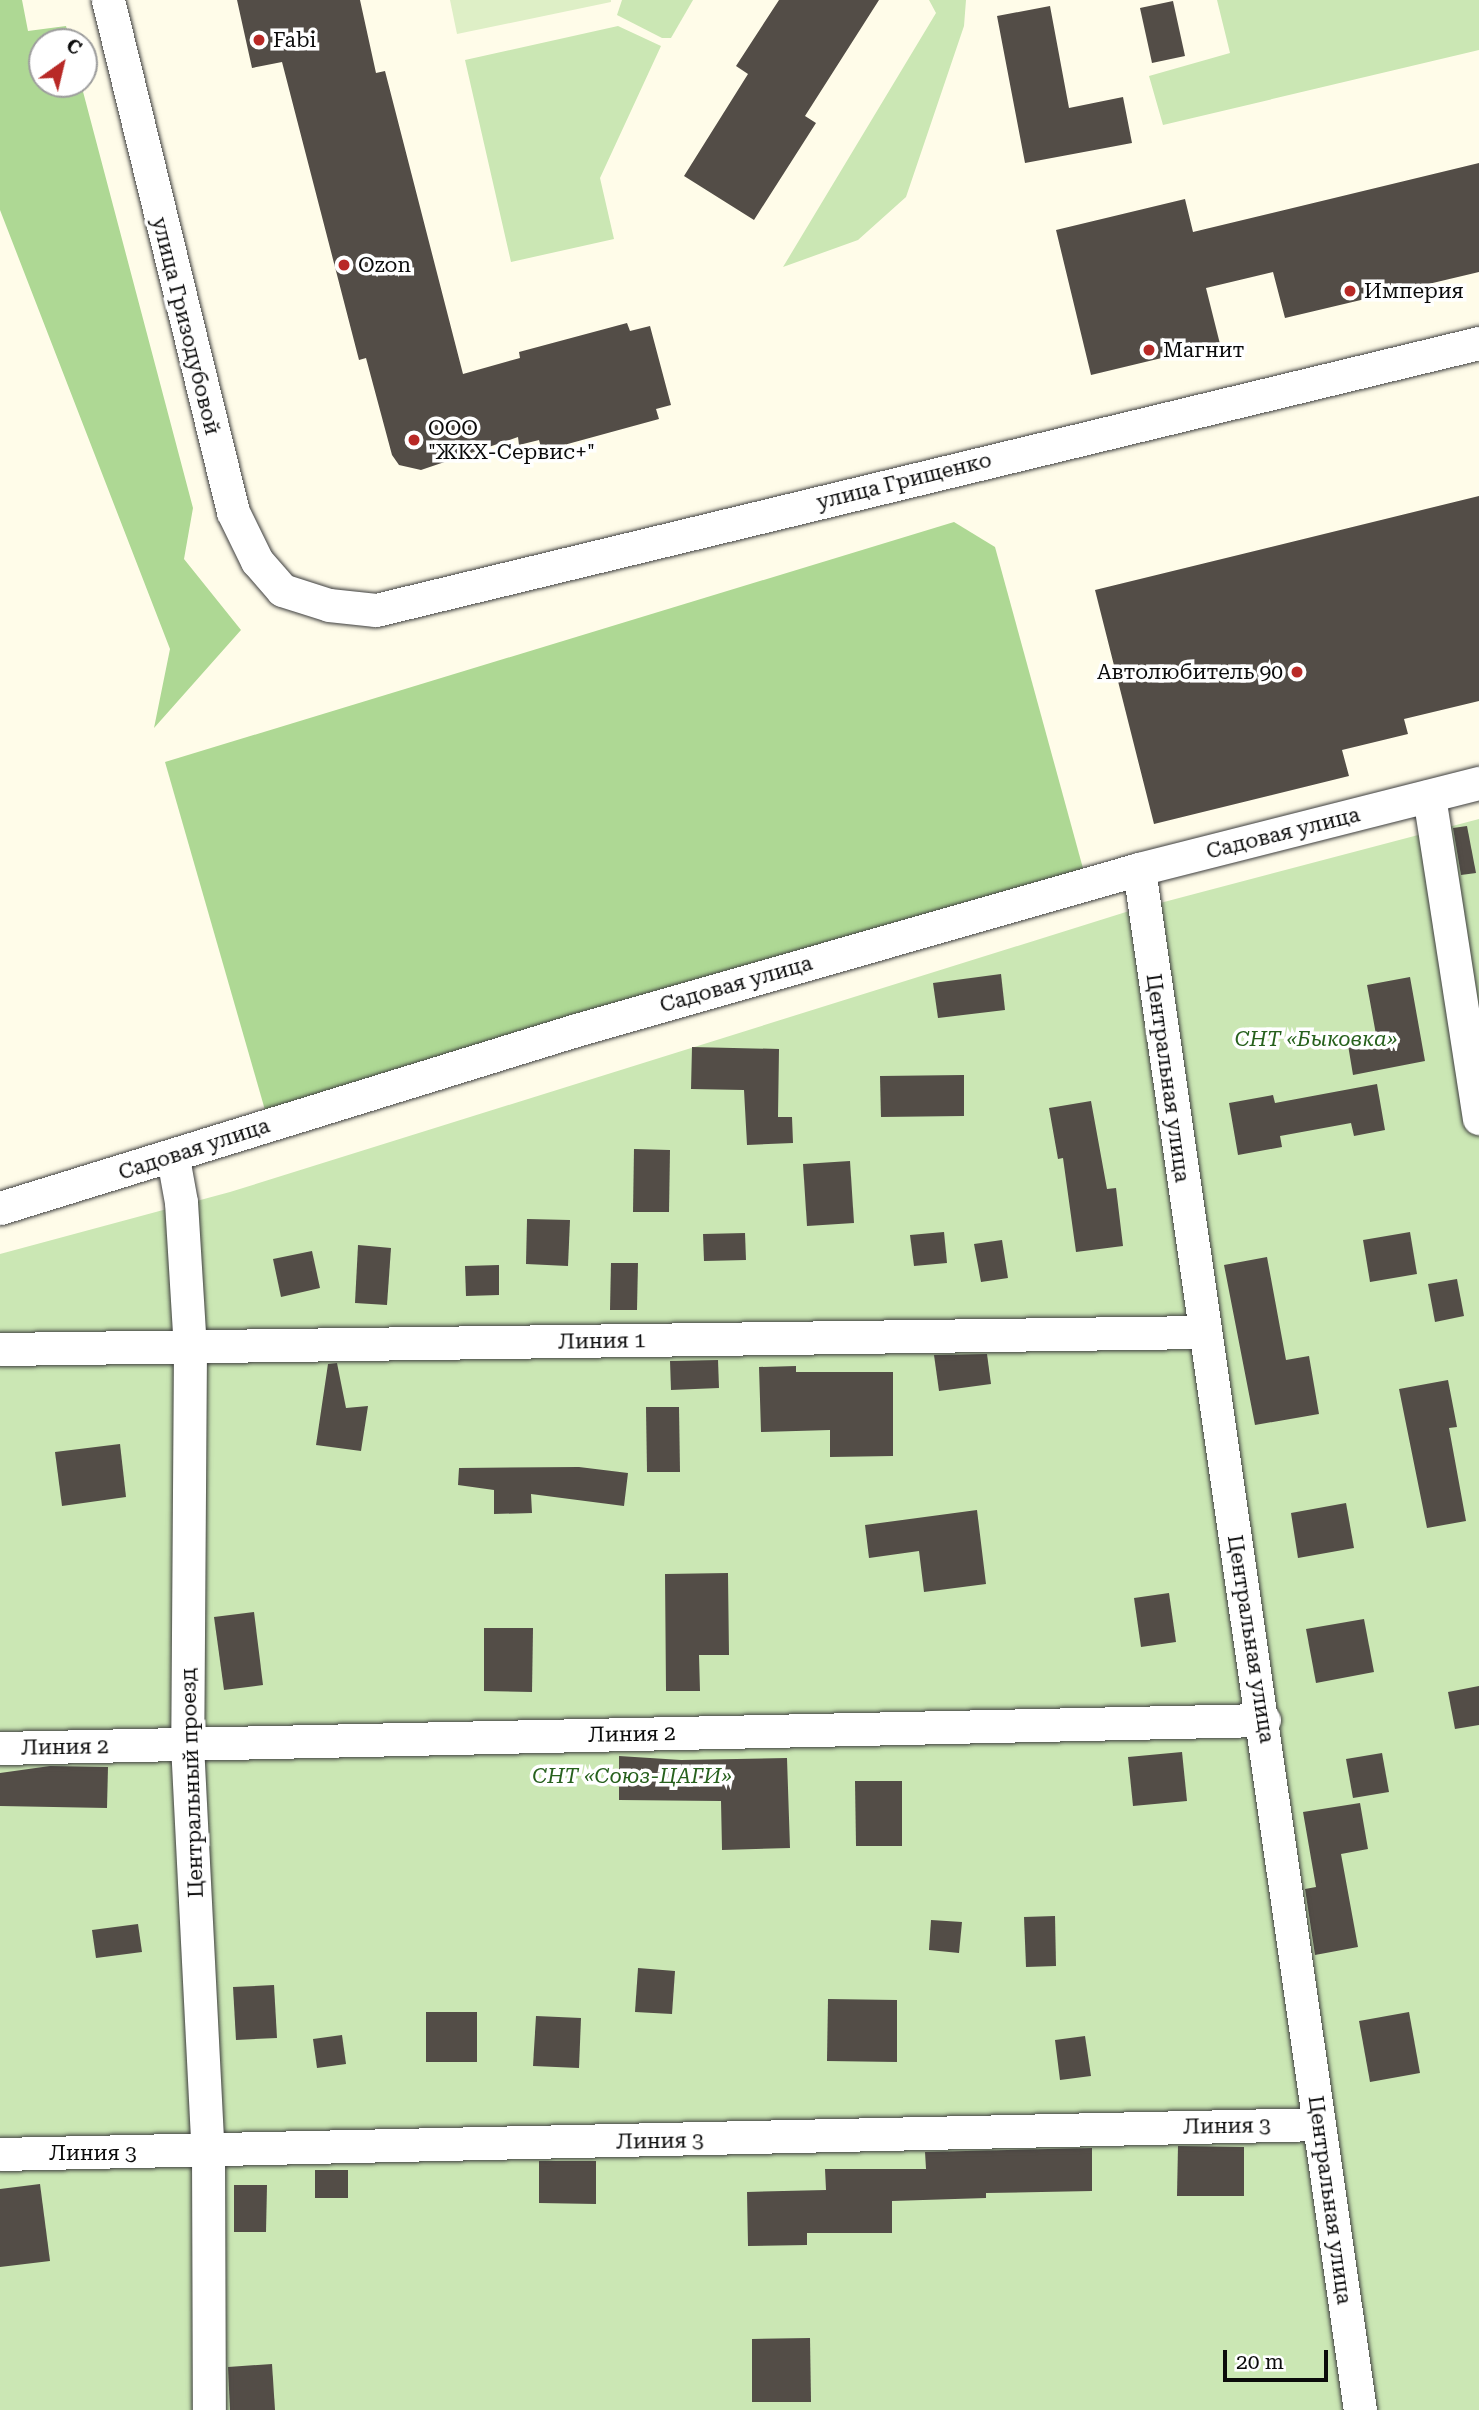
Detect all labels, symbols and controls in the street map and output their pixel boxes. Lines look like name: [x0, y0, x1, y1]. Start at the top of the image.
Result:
place label: Fabi: [273, 27, 316, 53]
north arrow: [28, 28, 98, 98]
marker: Fabi: [251, 32, 267, 48]
text: С: [62, 34, 86, 60]
street label: улица Гризодубовой: [147, 215, 225, 437]
place label: Ozon: [358, 252, 411, 278]
marker: Ozon: [336, 257, 352, 273]
place label: Империя: [1364, 278, 1464, 304]
marker: Империя: [1342, 283, 1358, 299]
place label: Магнит: [1163, 337, 1245, 363]
marker: Магнит: [1141, 342, 1157, 358]
place label: ООО "ЖКХ-Сервис+": [428, 415, 595, 465]
marker: ООО "ЖКХ-Сервис+": [406, 432, 422, 448]
street label: улица Грищенко: [814, 447, 994, 515]
place label: Автолюбитель 90: [1097, 659, 1283, 685]
marker: Автолюбитель 90: [1289, 664, 1305, 680]
street label: Садовая улица: [1204, 802, 1362, 864]
street label: Садовая улица: [657, 950, 815, 1018]
street label: Центральная улица: [1141, 972, 1195, 1184]
park label: СНТ «Быковка»: [1235, 1026, 1397, 1052]
street label: Садовая улица: [115, 1113, 273, 1185]
street label: Линия 1: [558, 1328, 646, 1354]
street label: Центральная улица: [1222, 1533, 1280, 1745]
street label: Центральный проезд: [175, 1668, 209, 1898]
street label: Линия 2: [588, 1721, 676, 1747]
street label: Линия 2: [21, 1734, 109, 1760]
park label: СНТ «Союз-ЦАГИ»: [532, 1763, 732, 1789]
street label: Центральная улица: [1303, 2094, 1357, 2306]
street label: Линия 3: [1183, 2113, 1271, 2139]
street label: Линия 3: [616, 2128, 704, 2154]
street label: Линия 3: [49, 2140, 137, 2166]
scale bar: [1227, 2336, 1332, 2380]
text: 20 m: [1236, 2350, 1284, 2374]

